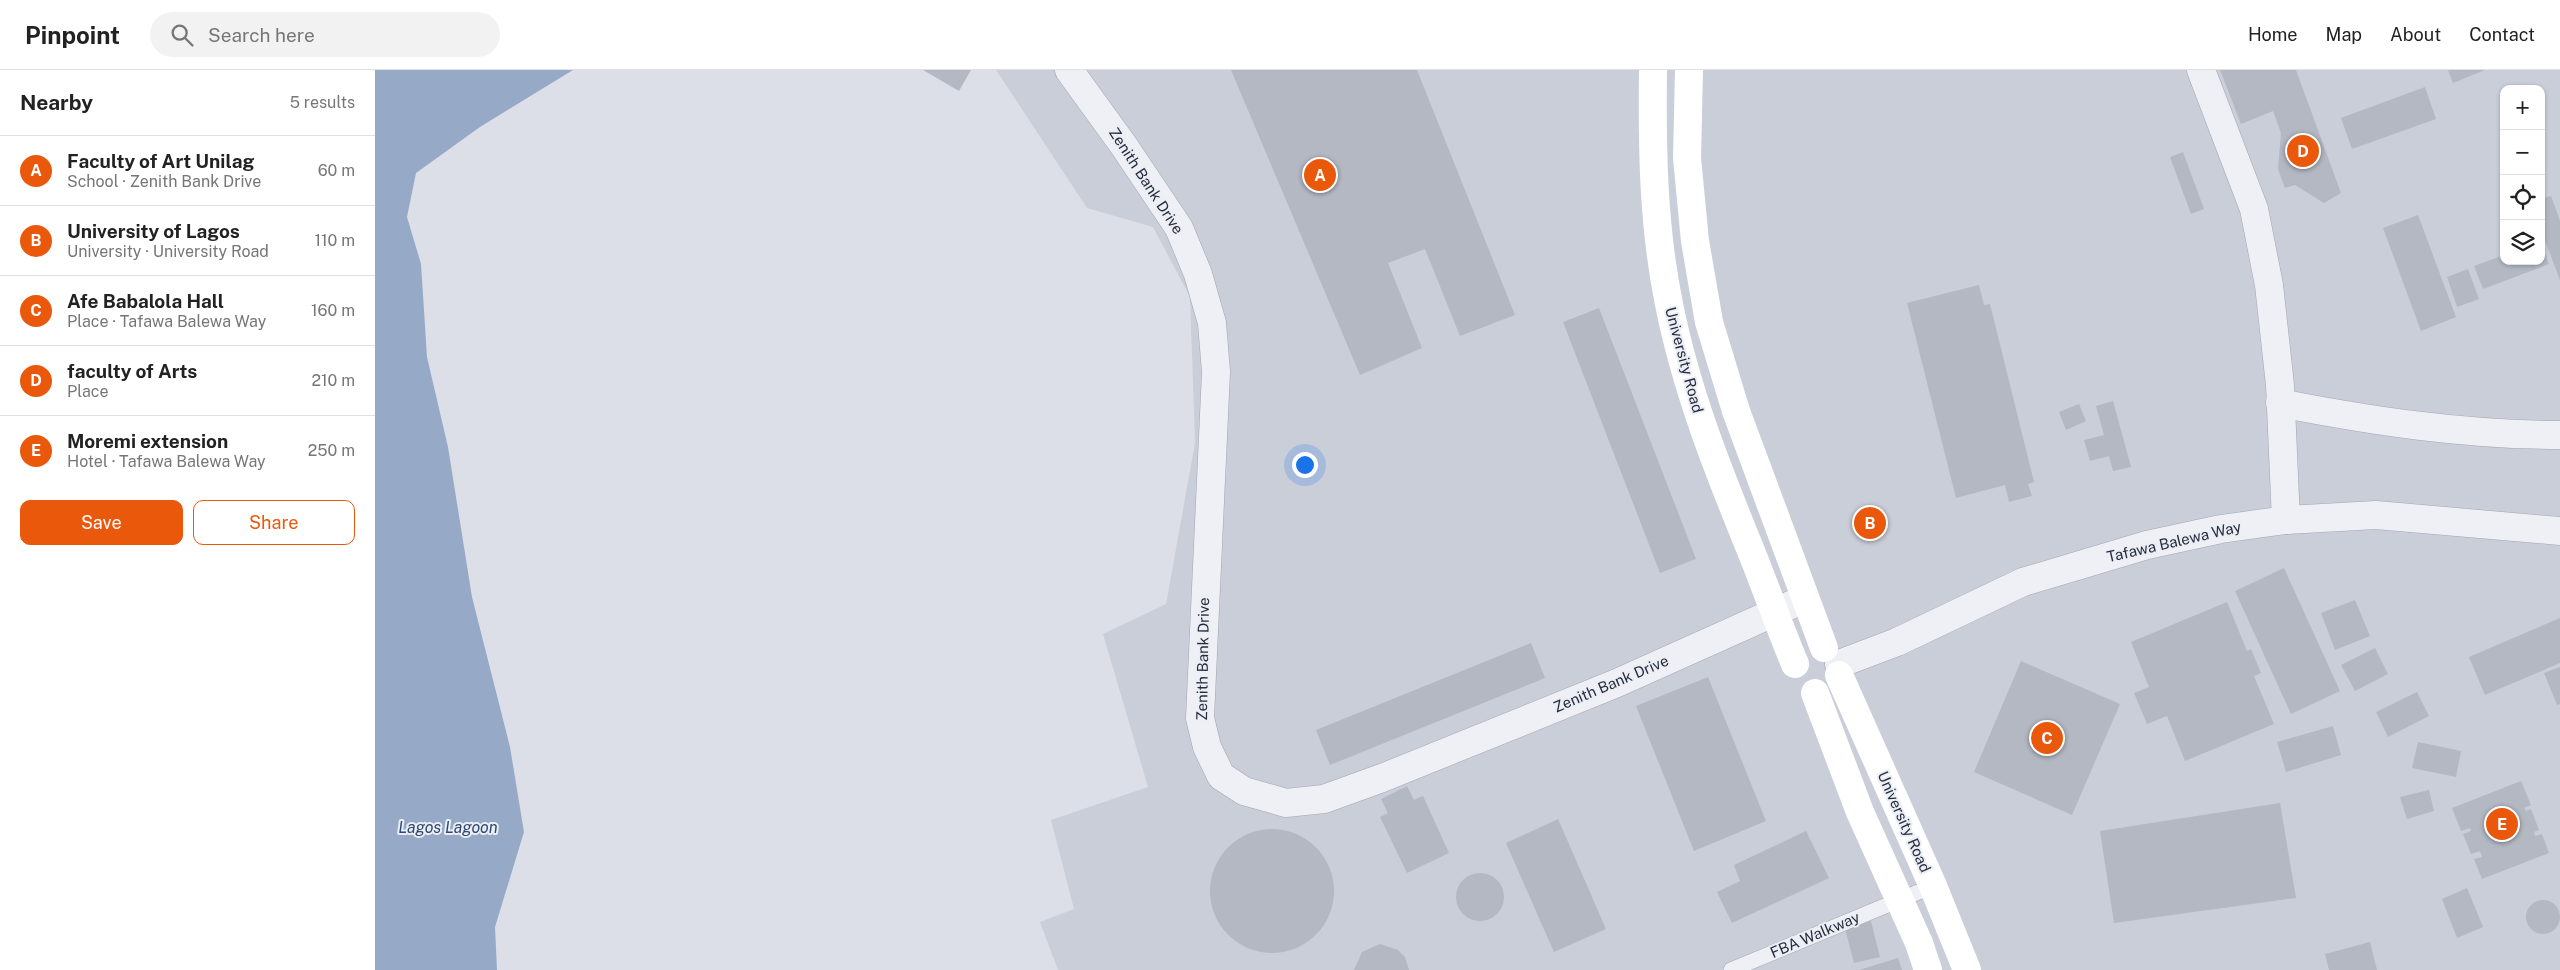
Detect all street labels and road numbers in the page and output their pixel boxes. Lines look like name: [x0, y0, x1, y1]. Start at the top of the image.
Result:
street label: Zenith Bank Drive: [1106, 124, 1187, 237]
street label: University Road: [1662, 305, 1707, 415]
street label: Tafawa Balewa Way: [2105, 518, 2243, 565]
street label: Zenith Bank Drive: [1193, 597, 1212, 721]
street label: Zenith Bank Drive: [1551, 652, 1671, 715]
street label: University Road: [1875, 769, 1934, 875]
street label: FBA Walkway: [1768, 908, 1862, 961]

